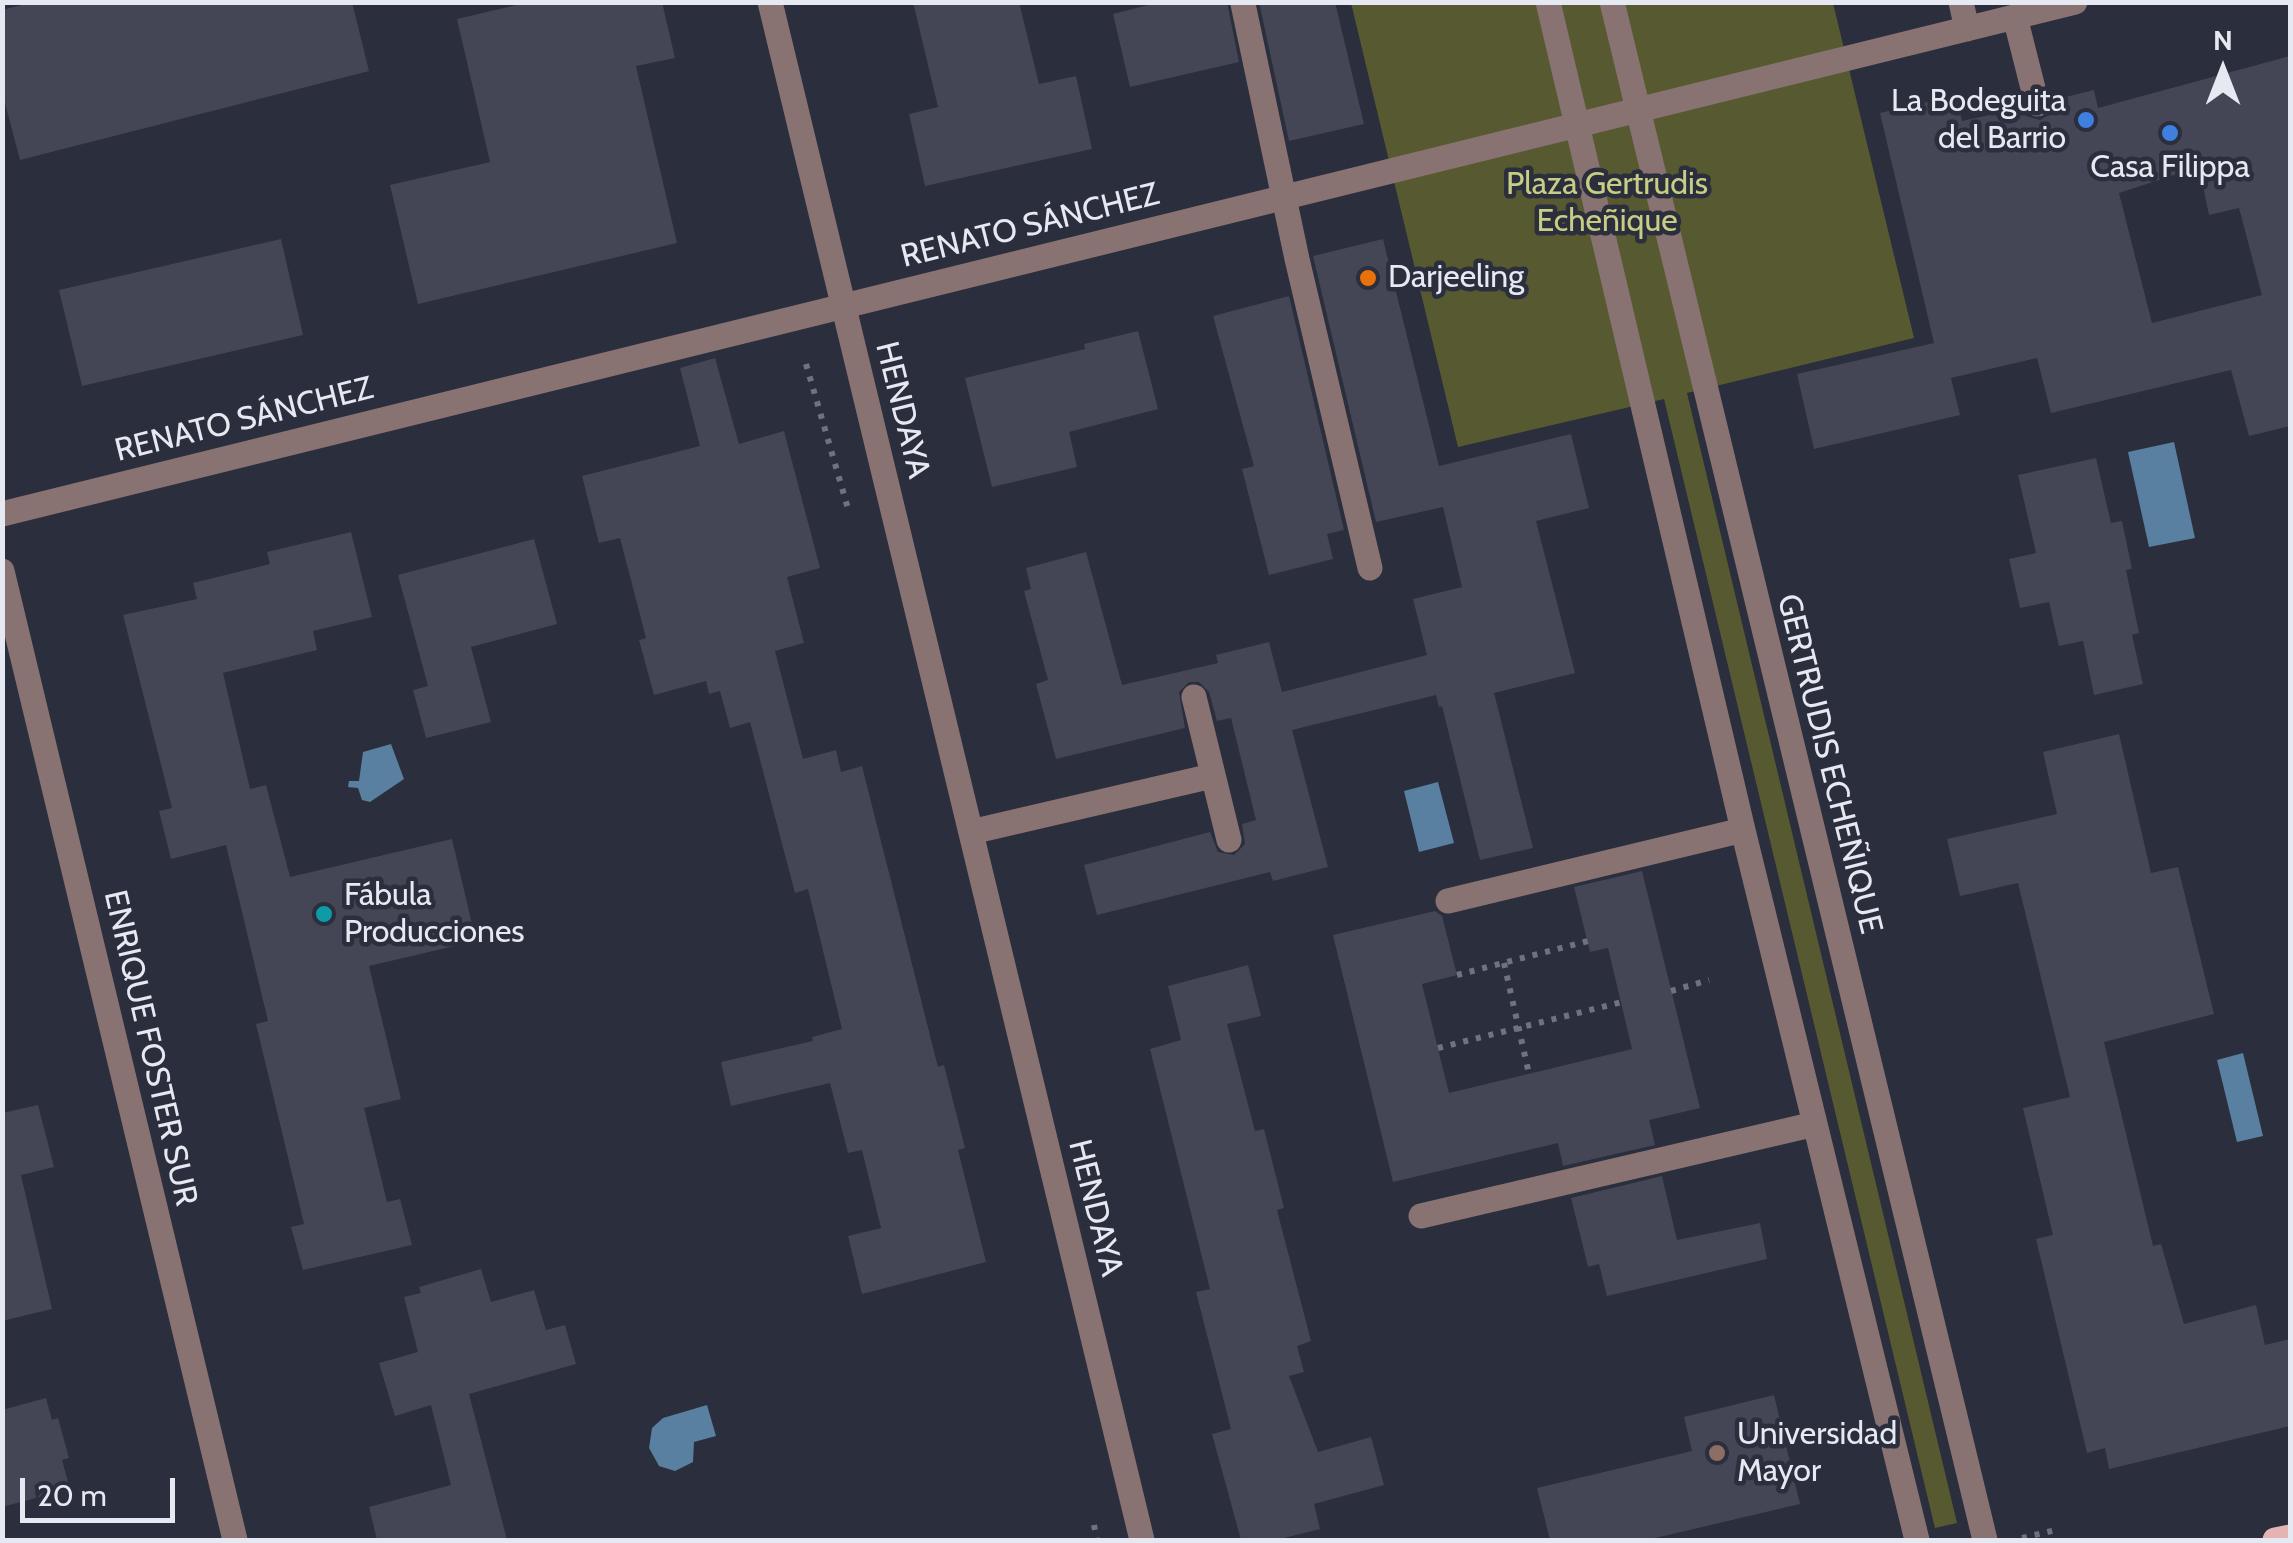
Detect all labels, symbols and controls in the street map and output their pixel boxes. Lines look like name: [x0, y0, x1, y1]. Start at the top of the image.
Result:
north arrow: [2173, 20, 2273, 120]
text: N: [2213, 23, 2233, 57]
place label: La Bodeguita del Barrio: [1891, 83, 2066, 158]
marker: La Bodeguita del Barrio: [2075, 109, 2097, 131]
marker: Casa Filippa: [2159, 122, 2181, 144]
place label: Casa Filippa: [2090, 149, 2250, 187]
park label: Plaza Gertrudis Echeñique: [1506, 166, 1708, 241]
street label: RENATO SÁNCHEZ: [897, 175, 1163, 277]
place label: Darjeeling: [1388, 259, 1524, 297]
marker: Darjeeling: [1357, 267, 1379, 289]
street label: HENDAYA: [867, 338, 937, 482]
street label: RENATO SÁNCHEZ: [111, 369, 377, 471]
street label: GERTRUDIS ECHEÑIQUE: [1768, 590, 1890, 938]
place label: Fábula Producciones: [344, 877, 525, 952]
street label: ENRIQUE FOSTER SUR: [95, 886, 205, 1210]
marker: Fábula Producciones: [313, 903, 335, 925]
street label: HENDAYA: [1060, 1136, 1130, 1280]
place label: Universidad Mayor: [1737, 1416, 1897, 1491]
marker: Universidad Mayor: [1706, 1442, 1728, 1464]
scale bar: [25, 1458, 180, 1520]
text: 20 m: [37, 1477, 107, 1514]

